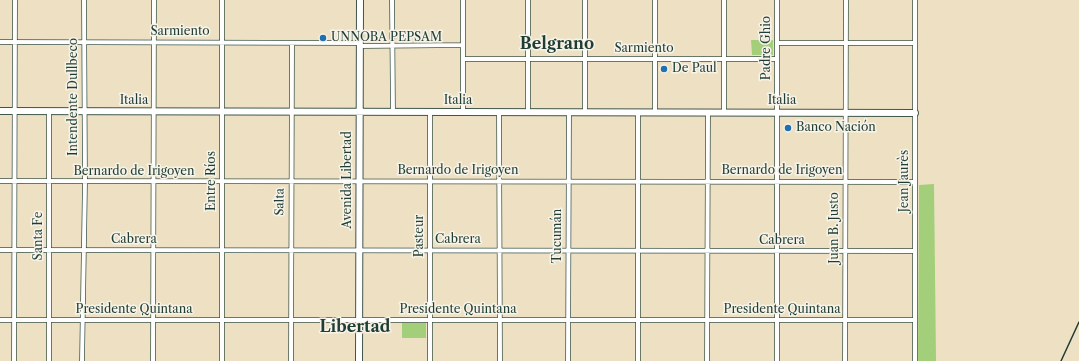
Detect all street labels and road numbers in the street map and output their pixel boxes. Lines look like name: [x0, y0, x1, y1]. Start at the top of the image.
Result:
street label: Padre Ghio: [760, 16, 774, 80]
street label: Sarmiento: [150, 25, 210, 39]
street label: Intendente Dullbeco: [67, 38, 81, 156]
street label: Sarmiento: [614, 42, 674, 56]
street label: Italia: [120, 94, 148, 108]
street label: Italia: [444, 94, 472, 108]
street label: Italia: [768, 94, 796, 108]
street label: Avenida Libertad: [341, 131, 355, 229]
street label: Jean Jaurès: [898, 150, 912, 212]
street label: Entre Ríos: [205, 151, 219, 211]
street label: Bernardo de Irigoyen: [397, 164, 519, 178]
street label: Bernardo de Irigoyen: [721, 164, 843, 178]
street label: Bernardo de Irigoyen: [73, 165, 195, 179]
street label: Salta: [273, 188, 287, 216]
street label: Juan B. Justo: [828, 192, 842, 264]
street label: Tucumán: [551, 209, 565, 263]
street label: Santa Fe: [32, 212, 46, 260]
street label: Pasteur: [413, 215, 427, 257]
street label: Cabrera: [111, 233, 157, 247]
street label: Cabrera: [435, 233, 481, 247]
street label: Cabrera: [759, 234, 805, 248]
street label: Presidente Quintana: [75, 303, 193, 317]
street label: Presidente Quintana: [399, 303, 517, 317]
street label: Presidente Quintana: [723, 303, 841, 317]

